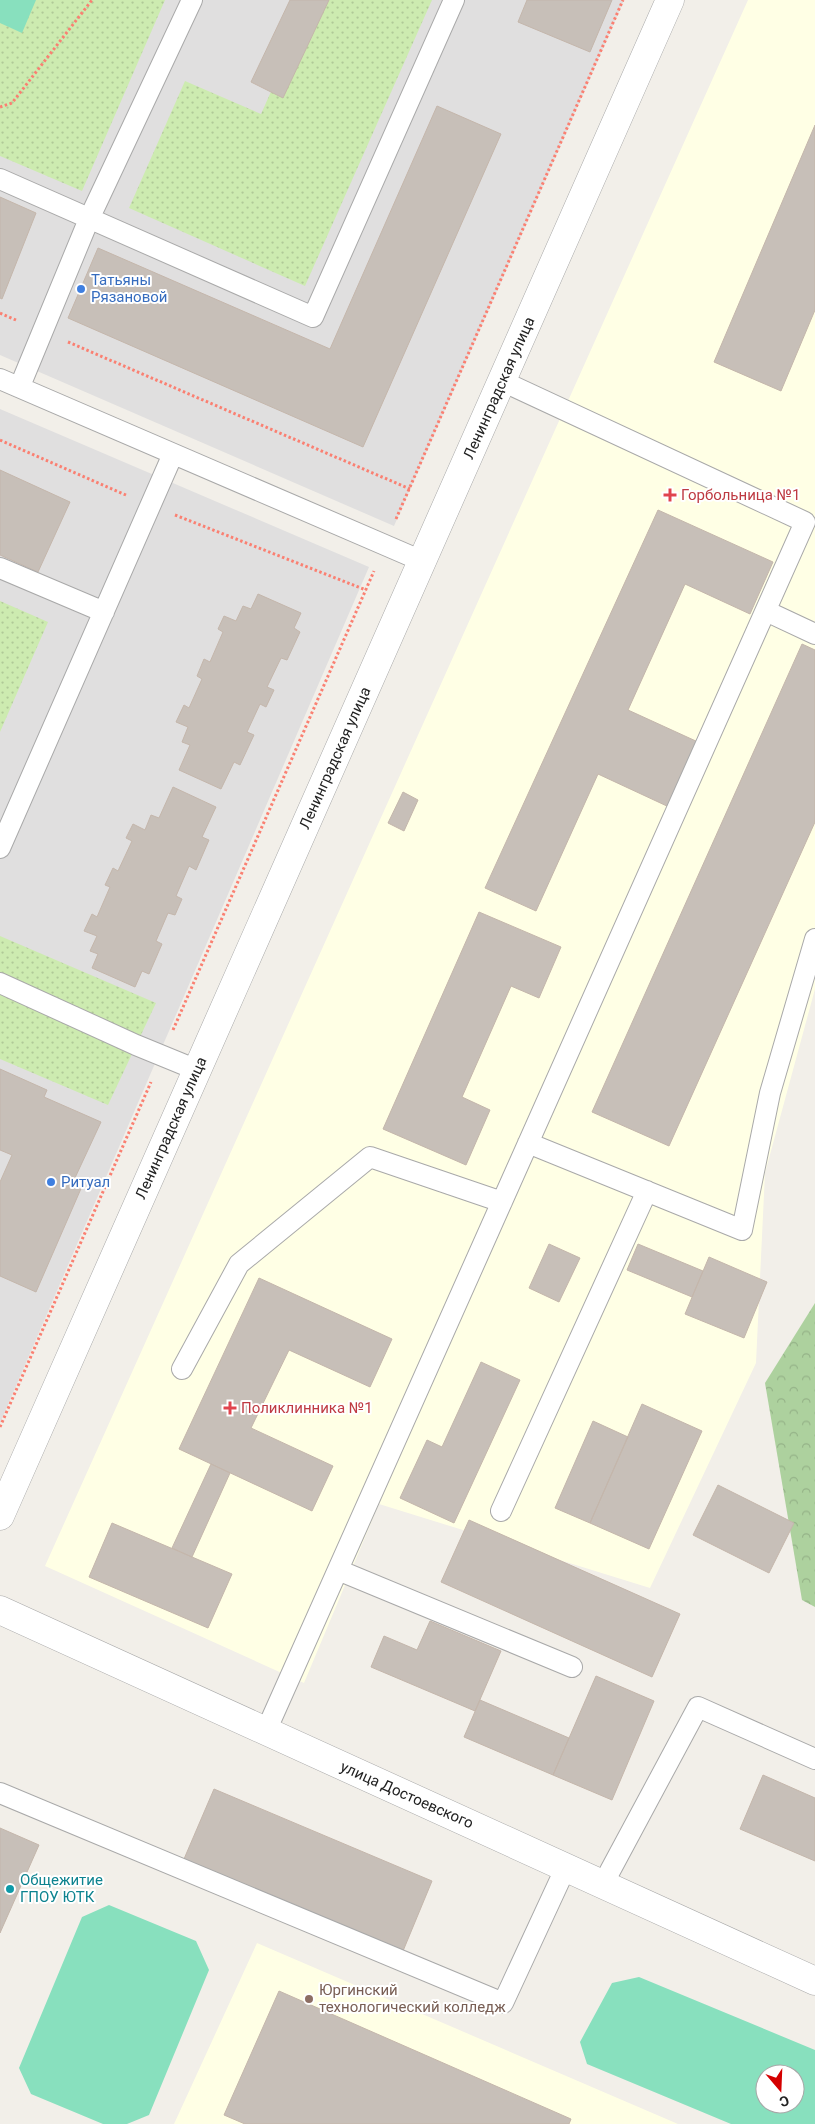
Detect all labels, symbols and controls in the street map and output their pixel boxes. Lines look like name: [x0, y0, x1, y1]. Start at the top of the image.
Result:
place label: Татьяны Рязановой: [91, 271, 167, 306]
marker: Татьяны Рязановой: [75, 283, 87, 295]
street label: Ленинградская улица: [460, 314, 538, 462]
place label: Горбольница №1: [681, 486, 800, 504]
marker: Горбольница №1: [663, 488, 677, 502]
street label: Ленинградская улица: [296, 684, 374, 832]
street label: Ленинградская улица: [132, 1054, 210, 1202]
place label: Ритуал: [61, 1173, 110, 1191]
marker: Ритуал: [45, 1176, 57, 1188]
place label: Поликлинника №1: [241, 1399, 373, 1417]
marker: Поликлинника №1: [223, 1401, 237, 1415]
street label: улица Достоевского: [338, 1758, 476, 1832]
place label: Общежитие ГПОУ ЮТК: [20, 1871, 103, 1906]
marker: Общежитие ГПОУ ЮТК: [4, 1883, 16, 1895]
place label: Юргинский технологический колледж: [319, 1981, 506, 2016]
marker: Юргинский технологический колледж: [303, 1993, 315, 2005]
north arrow: [755, 2064, 805, 2114]
text: С: [777, 2092, 791, 2110]

